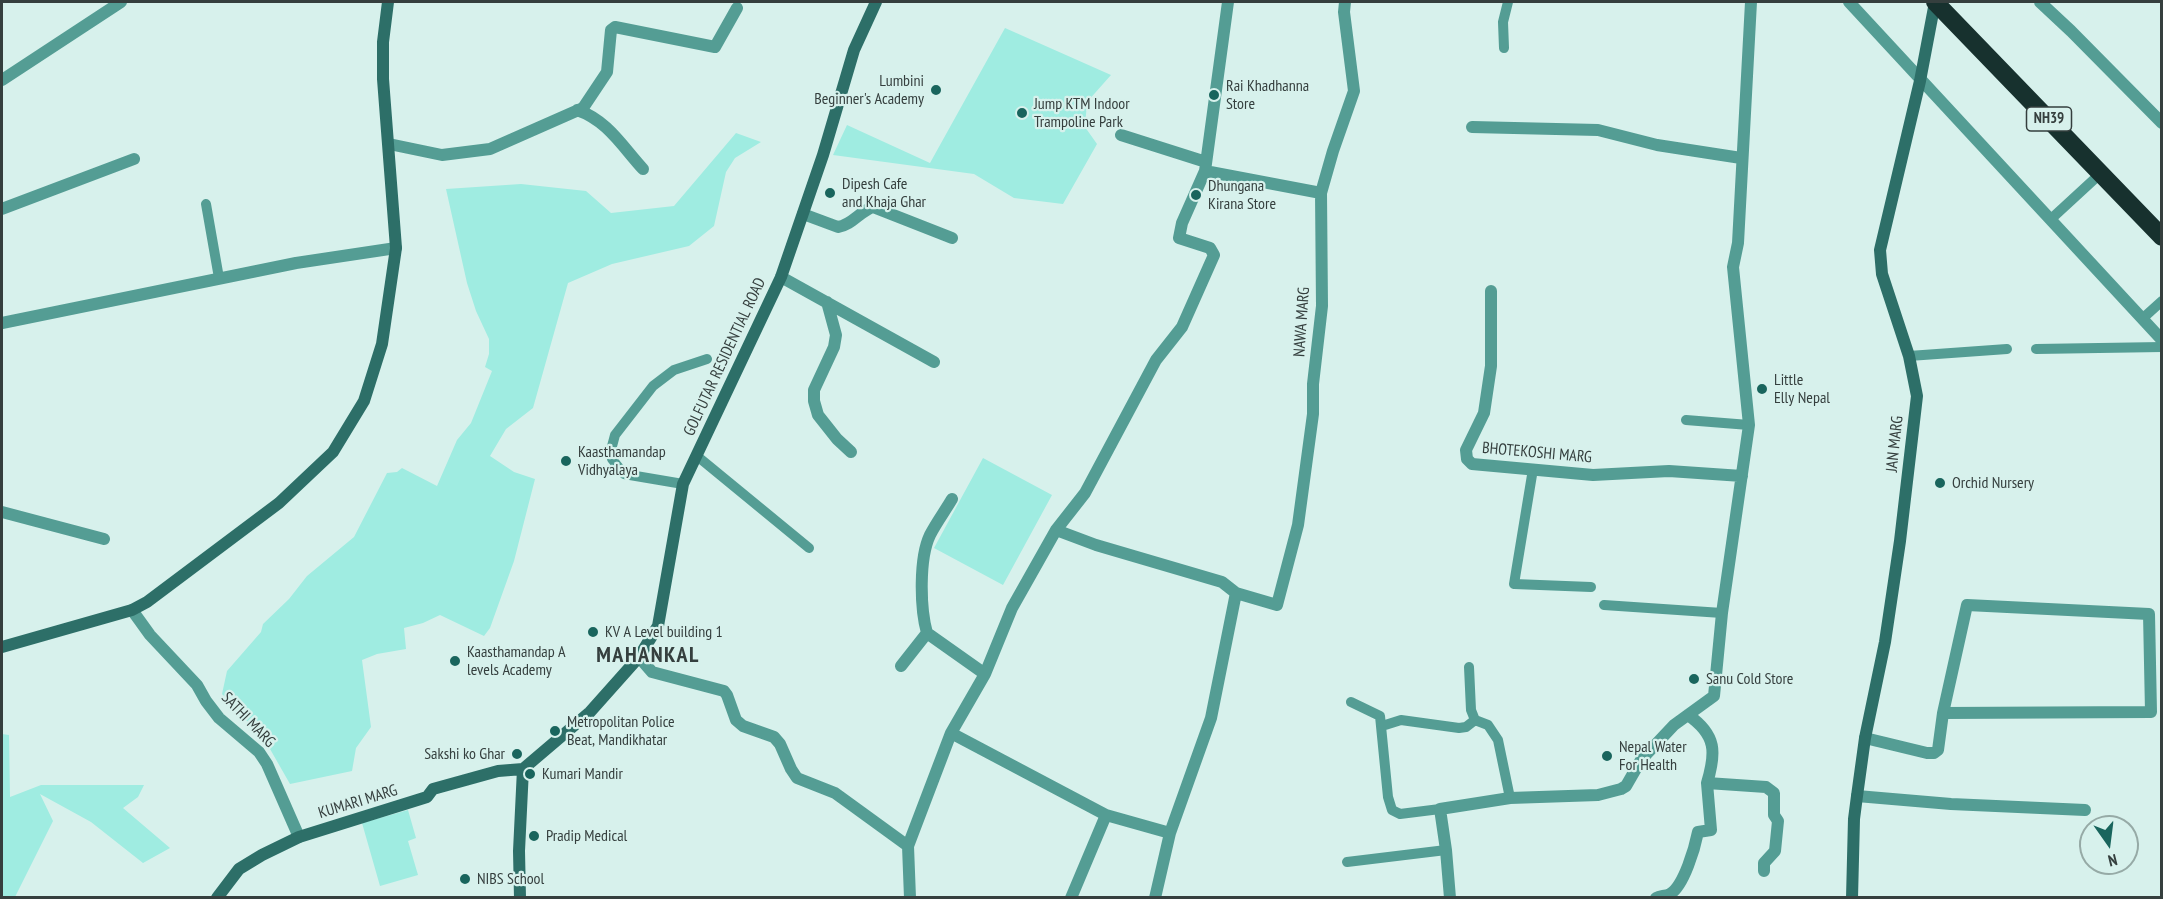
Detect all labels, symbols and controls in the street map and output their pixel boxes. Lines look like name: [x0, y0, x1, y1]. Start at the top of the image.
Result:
place label: Lumbini Beginner's Academy: [814, 71, 924, 109]
place label: Rai Khadhanna Store: [1226, 76, 1309, 114]
marker: Lumbini Beginner's Academy: [929, 83, 943, 97]
marker: Rai Khadhanna Store: [1207, 88, 1221, 102]
place label: Jump KTM Indoor Trampoline Park: [1034, 94, 1130, 132]
marker: Jump KTM Indoor Trampoline Park: [1015, 106, 1029, 120]
road number: NH39: [2026, 107, 2072, 131]
place label: Dipesh Cafe and Khaja Ghar: [842, 174, 926, 212]
place label: Dhungana Kirana Store: [1208, 176, 1276, 214]
marker: Dipesh Cafe and Khaja Ghar: [823, 186, 837, 200]
marker: Dhungana Kirana Store: [1189, 188, 1203, 202]
street label: GOLFUTAR RESIDENTIAL ROAD: [680, 275, 770, 439]
street label: NAWA MARG: [1290, 286, 1314, 358]
place label: Little Elly Nepal: [1774, 370, 1830, 408]
marker: Little Elly Nepal: [1755, 382, 1769, 396]
street label: JAN MARG: [1883, 415, 1907, 473]
street label: BHOTEKOSHI MARG: [1481, 439, 1593, 467]
place label: Kaasthamandap Vidhyalaya: [578, 442, 666, 480]
marker: Kaasthamandap Vidhyalaya: [559, 454, 573, 468]
place label: Orchid Nursery: [1952, 473, 2034, 493]
marker: Orchid Nursery: [1933, 476, 1947, 490]
place label: KV A Level building 1: [605, 622, 723, 642]
marker: KV A Level building 1: [586, 625, 600, 639]
place label: Kaasthamandap A levels Academy: [467, 642, 566, 680]
district label: MAHANKAL: [596, 643, 700, 669]
marker: Kaasthamandap A levels Academy: [448, 654, 462, 668]
place label: Sanu Cold Store: [1706, 669, 1793, 689]
marker: Sanu Cold Store: [1687, 672, 1701, 686]
street label: SATHI MARG: [217, 688, 279, 752]
place label: Metropolitan Police Beat, Mandikhatar: [567, 712, 675, 750]
marker: Metropolitan Police Beat, Mandikhatar: [548, 724, 562, 738]
place label: Nepal Water For Health: [1619, 737, 1687, 775]
place label: Sakshi ko Ghar: [424, 744, 505, 764]
marker: Sakshi ko Ghar: [510, 747, 524, 761]
marker: Nepal Water For Health: [1600, 749, 1614, 763]
place label: Kumari Mandir: [542, 764, 623, 784]
marker: Kumari Mandir: [523, 767, 537, 781]
street label: KUMARI MARG: [316, 781, 400, 823]
north arrow: [2079, 815, 2139, 875]
place label: Pradip Medical: [546, 826, 627, 846]
marker: Pradip Medical: [527, 829, 541, 843]
text: N: [2106, 850, 2119, 871]
place label: NIBS School: [477, 869, 544, 889]
marker: NIBS School: [458, 872, 472, 886]

